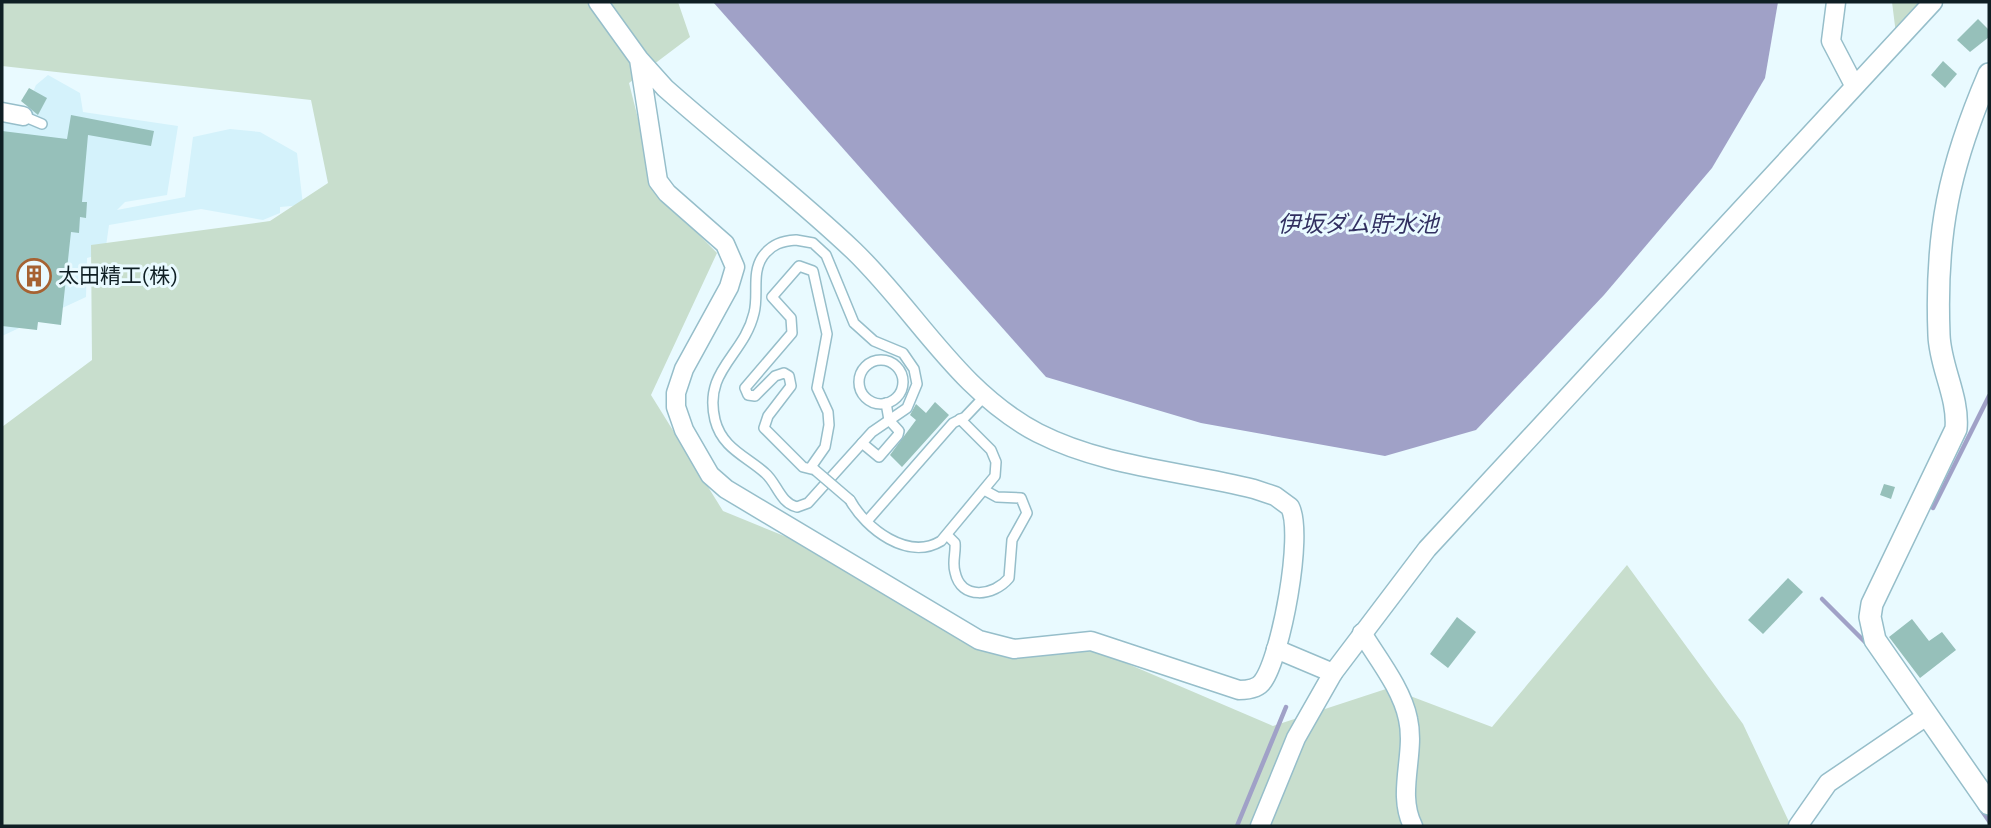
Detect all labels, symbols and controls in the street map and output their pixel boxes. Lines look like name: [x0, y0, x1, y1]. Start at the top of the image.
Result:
water label: 伊坂ダム貯水池: [1278, 211, 1441, 238]
building icon: 太田精工(株): [15, 257, 53, 295]
place label: 太田精工(株): [58, 263, 178, 288]

